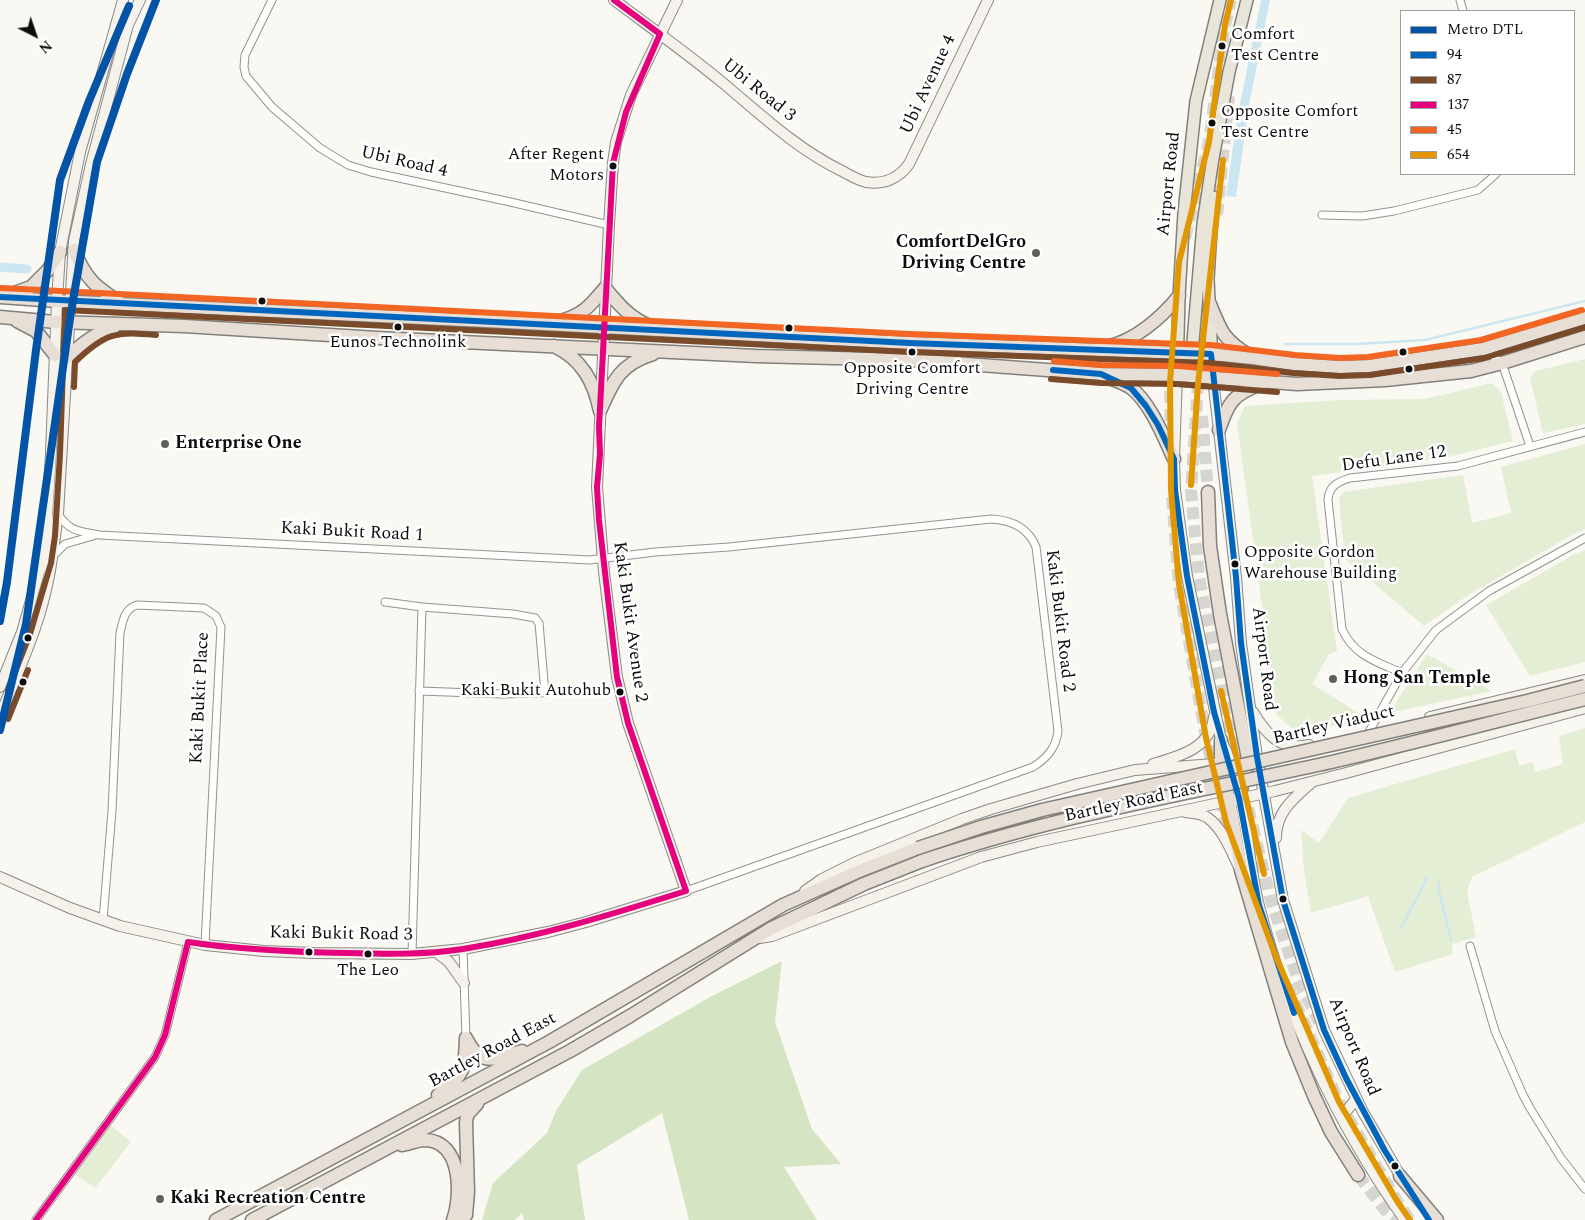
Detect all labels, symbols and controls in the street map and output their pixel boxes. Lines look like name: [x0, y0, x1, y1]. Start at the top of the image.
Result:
north arrow: [10, 10, 60, 60]
legend: [1400, 10, 1575, 175]
text: Metro DTL: [1447, 18, 1523, 41]
place label: Comfort Test Centre: [1231, 26, 1319, 66]
street label: Ubi Avenue 4: [897, 32, 961, 138]
text: N: [34, 35, 56, 58]
marker: Comfort Test Centre: [1217, 41, 1227, 51]
text: 94: [1447, 43, 1462, 66]
street label: Ubi Road 3: [717, 55, 799, 127]
text: 87: [1447, 68, 1462, 91]
text: 137: [1447, 93, 1470, 116]
place label: Opposite Comfort Test Centre: [1221, 103, 1358, 143]
marker: Opposite Comfort Test Centre: [1207, 118, 1217, 128]
text: 45: [1447, 118, 1462, 141]
street label: Airport Road: [1154, 131, 1186, 237]
street label: Ubi Road 4: [358, 143, 450, 183]
text: 654: [1447, 143, 1470, 166]
place label: After Regent Motors: [508, 146, 604, 186]
marker: After Regent Motors: [608, 161, 618, 171]
place label: ComfortDelGro Driving Centre: [896, 232, 1026, 274]
marker: ComfortDelGro Driving Centre: [1030, 247, 1042, 259]
unlabelled marker: [257, 296, 267, 306]
marker: Eunos Technolink: [393, 322, 403, 332]
unlabelled marker: [784, 323, 794, 333]
place label: Eunos Technolink: [330, 334, 466, 354]
marker: Opposite Comfort Driving Centre: [907, 347, 917, 357]
unlabelled marker: [1398, 347, 1408, 357]
place label: Opposite Comfort Driving Centre: [843, 360, 981, 400]
unlabelled marker: [1404, 364, 1414, 374]
place label: Enterprise One: [175, 433, 302, 455]
marker: Enterprise One: [159, 438, 171, 450]
street label: Defu Lane 12: [1340, 442, 1448, 478]
street label: Kaki Bukit Road 1: [280, 518, 424, 548]
street label: Kaki Bukit Avenue 2: [607, 540, 651, 704]
place label: Opposite Gordon Warehouse Building: [1244, 544, 1397, 584]
street label: Kaki Bukit Road 2: [1040, 549, 1078, 693]
marker: Opposite Gordon Warehouse Building: [1230, 559, 1240, 569]
street label: Airport Road: [1246, 606, 1280, 712]
street label: Kaki Bukit Place: [187, 631, 215, 765]
unlabelled marker: [23, 633, 33, 643]
place label: Hong San Temple: [1343, 668, 1491, 690]
marker: Hong San Temple: [1327, 673, 1339, 685]
unlabelled marker: [18, 677, 28, 687]
place label: Kaki Bukit Autohub: [461, 682, 611, 702]
marker: Kaki Bukit Autohub: [615, 687, 625, 697]
street label: Bartley Viaduct: [1271, 702, 1397, 750]
street label: Bartley Road East: [1063, 778, 1205, 828]
unlabelled marker: [1278, 894, 1288, 904]
street label: Kaki Bukit Road 3: [269, 923, 413, 947]
unlabelled marker: [304, 947, 314, 957]
marker: The Leo: [363, 949, 373, 959]
place label: The Leo: [337, 962, 399, 982]
street label: Airport Road: [1323, 995, 1383, 1099]
street label: Bartley Road East: [426, 1008, 560, 1094]
unlabelled marker: [1390, 1161, 1400, 1171]
place label: Kaki Recreation Centre: [170, 1188, 366, 1210]
marker: Kaki Recreation Centre: [154, 1193, 166, 1205]

